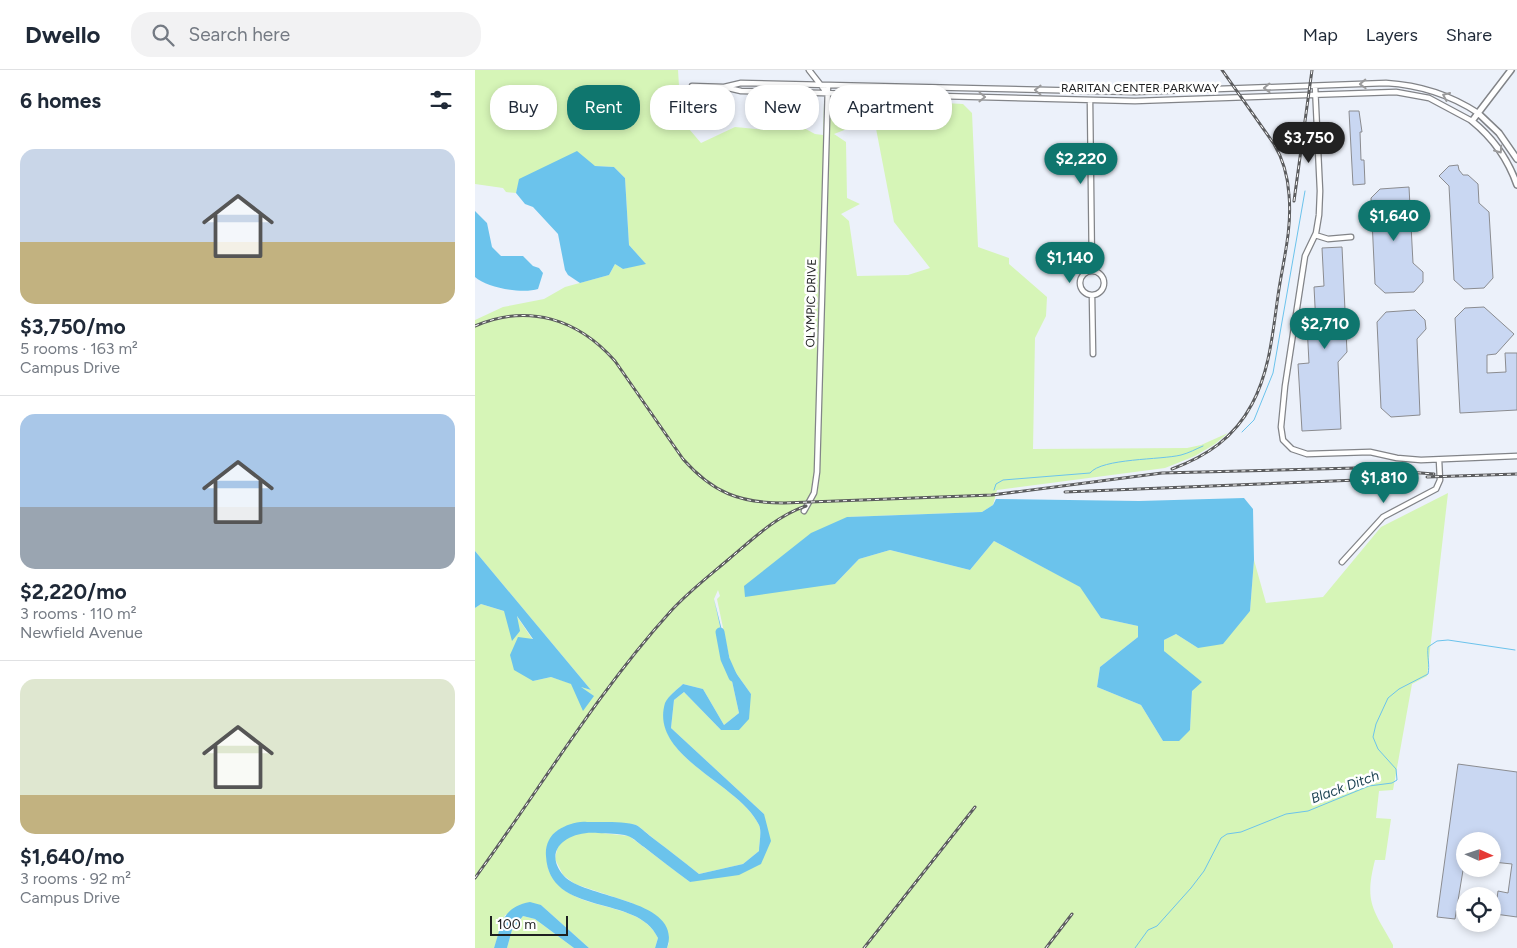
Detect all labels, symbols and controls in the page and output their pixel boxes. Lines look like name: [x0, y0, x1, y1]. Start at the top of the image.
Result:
search box: [131, 12, 481, 57]
text: Dwello: [25, 20, 101, 49]
icon: search: [149, 21, 177, 49]
text: Search here: [189, 23, 290, 46]
text: Map: [1303, 24, 1338, 46]
text: Layers: [1366, 24, 1418, 46]
text: Share: [1446, 24, 1492, 46]
one-way arrow: [1359, 78, 1367, 89]
street label: RARITAN CENTER PARKWAY: [1061, 81, 1220, 95]
one-way arrow: [1263, 83, 1270, 93]
chip: Buy: [490, 85, 557, 130]
chip: Rent: [567, 85, 640, 130]
chip: Filters: [650, 85, 735, 130]
chip: New: [745, 85, 819, 130]
chip: Apartment: [829, 85, 952, 130]
one-way arrow: [1034, 85, 1042, 95]
icon: filters: [427, 86, 455, 114]
text: 6 homes: [20, 88, 101, 113]
one-way arrow: [1442, 91, 1451, 102]
one-way arrow: [978, 92, 986, 102]
pin: $3,750: [1268, 122, 1350, 164]
text: $3,750: [1284, 128, 1334, 147]
pin: $2,220: [1040, 142, 1122, 185]
one-way arrow: [1493, 144, 1502, 154]
text: $2,220: [1055, 149, 1107, 168]
icon: home: [193, 181, 283, 271]
pin: $1,640: [1353, 200, 1435, 242]
text: $1,640: [1369, 206, 1419, 225]
pin: $1,140: [1029, 242, 1111, 284]
text: $1,140: [1047, 248, 1093, 267]
street label: OLYMPIC DRIVE: [803, 258, 819, 348]
pin: $2,710: [1284, 308, 1366, 350]
text: $3,750/mo: [20, 314, 126, 339]
text: $2,710: [1301, 314, 1349, 333]
text: 5 rooms · 163 m²: [20, 339, 138, 358]
text: Campus Drive: [20, 358, 120, 377]
icon: home: [193, 447, 283, 537]
pin: $1,810: [1343, 462, 1425, 504]
text: $1,810: [1361, 468, 1407, 487]
text: $2,220/mo: [20, 579, 127, 604]
text: 3 rooms · 110 m²: [20, 604, 136, 623]
text: Newfield Avenue: [20, 623, 143, 642]
icon: home: [193, 712, 283, 802]
water label: Black Ditch: [1309, 767, 1382, 807]
north arrow: [1456, 832, 1501, 878]
map controls: [1456, 832, 1501, 932]
text: $1,640/mo: [20, 844, 125, 869]
text: 3 rooms · 92 m²: [20, 869, 131, 888]
button: locate: [1456, 887, 1501, 932]
text: Campus Drive: [20, 888, 120, 907]
scale bar: [490, 913, 567, 936]
text: 100 m: [497, 916, 536, 933]

